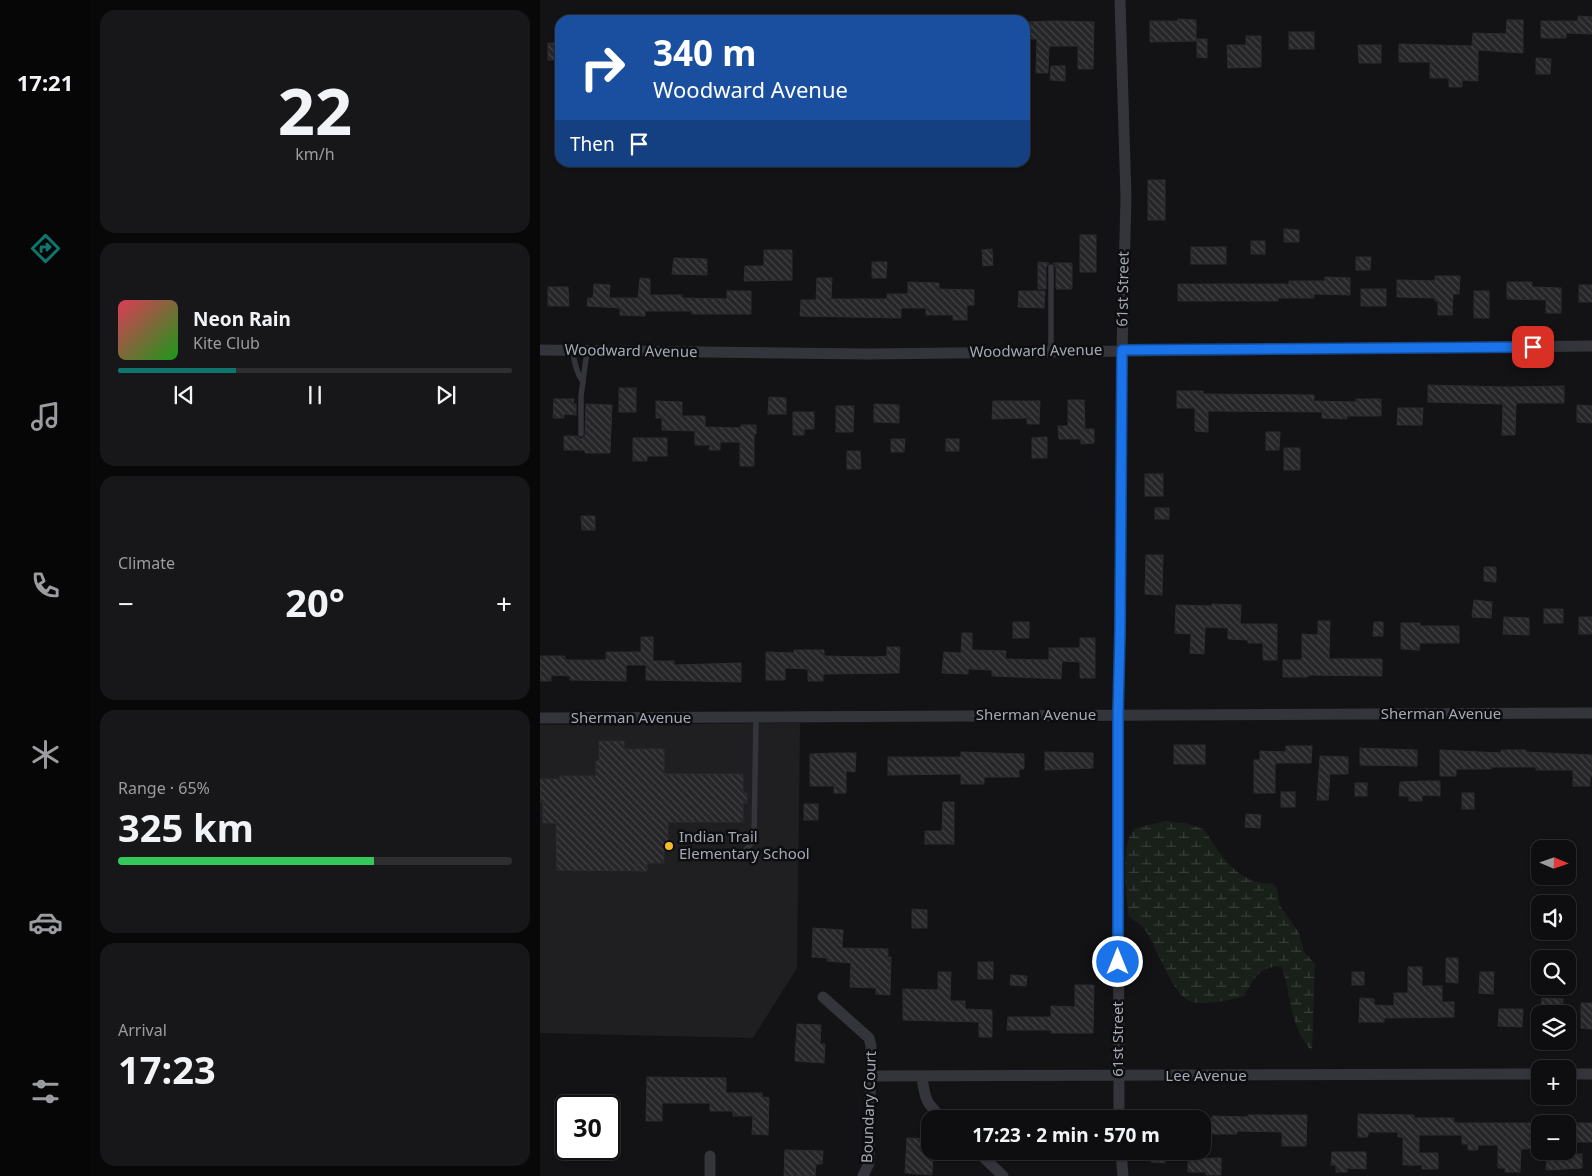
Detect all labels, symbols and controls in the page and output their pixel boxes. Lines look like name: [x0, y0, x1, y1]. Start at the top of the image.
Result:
text: 340 m: [653, 29, 756, 76]
icon: right: [570, 35, 635, 100]
text: 22: [278, 66, 352, 154]
text: 17:21: [17, 67, 73, 97]
text: Woodward Avenue: [653, 74, 848, 104]
icon: arrive: [625, 130, 653, 158]
text: Then: [570, 131, 615, 157]
text: km/h: [295, 143, 335, 165]
icon: directions: [28, 231, 63, 266]
street label: 61st Street: [1111, 250, 1133, 327]
text: Neon Rain: [193, 306, 291, 332]
pin: [1512, 326, 1554, 368]
text: Kite Club: [193, 332, 260, 354]
icon: arrive: [1519, 333, 1547, 361]
street label: Woodward Avenue: [564, 339, 698, 361]
street label: Woodward Avenue: [969, 339, 1103, 361]
icon: previous: [170, 381, 198, 409]
icon: pause: [301, 381, 329, 409]
icon: next: [432, 381, 460, 409]
icon: music: [28, 399, 63, 434]
text: Climate: [118, 552, 175, 574]
icon: phone: [28, 568, 63, 603]
text: 20°: [285, 576, 345, 628]
text: −: [118, 584, 134, 622]
text: +: [496, 584, 512, 622]
street label: Sherman Avenue: [1381, 703, 1501, 723]
street label: Sherman Avenue: [976, 704, 1096, 724]
street label: Sherman Avenue: [571, 707, 691, 727]
icon: climate: [28, 737, 63, 772]
text: Range · 65%: [118, 777, 210, 799]
text: 325 km: [118, 801, 254, 853]
place label: Indian Trail Elementary School: [679, 826, 810, 863]
marker: Indian Trail Elementary School: [663, 840, 675, 852]
north arrow: [1531, 840, 1576, 885]
map controls: [1531, 840, 1576, 1160]
button: sound: [1531, 895, 1576, 940]
icon: car: [28, 905, 63, 940]
position arrow: [1091, 935, 1143, 987]
button: search: [1531, 950, 1576, 995]
street label: 61st Street: [1107, 1001, 1127, 1077]
button: layers: [1531, 1005, 1576, 1050]
text: Arrival: [118, 1019, 167, 1041]
text: 17:23: [118, 1043, 216, 1095]
street label: Boundary Court: [856, 1050, 880, 1163]
button: +: [1531, 1060, 1576, 1105]
street label: Lee Avenue: [1165, 1065, 1247, 1085]
icon: filters: [28, 1074, 63, 1109]
speed limit sign: 30: [555, 1095, 620, 1160]
button: −: [1531, 1115, 1576, 1160]
text: 17:23 · 2 min · 570 m: [972, 1122, 1160, 1148]

